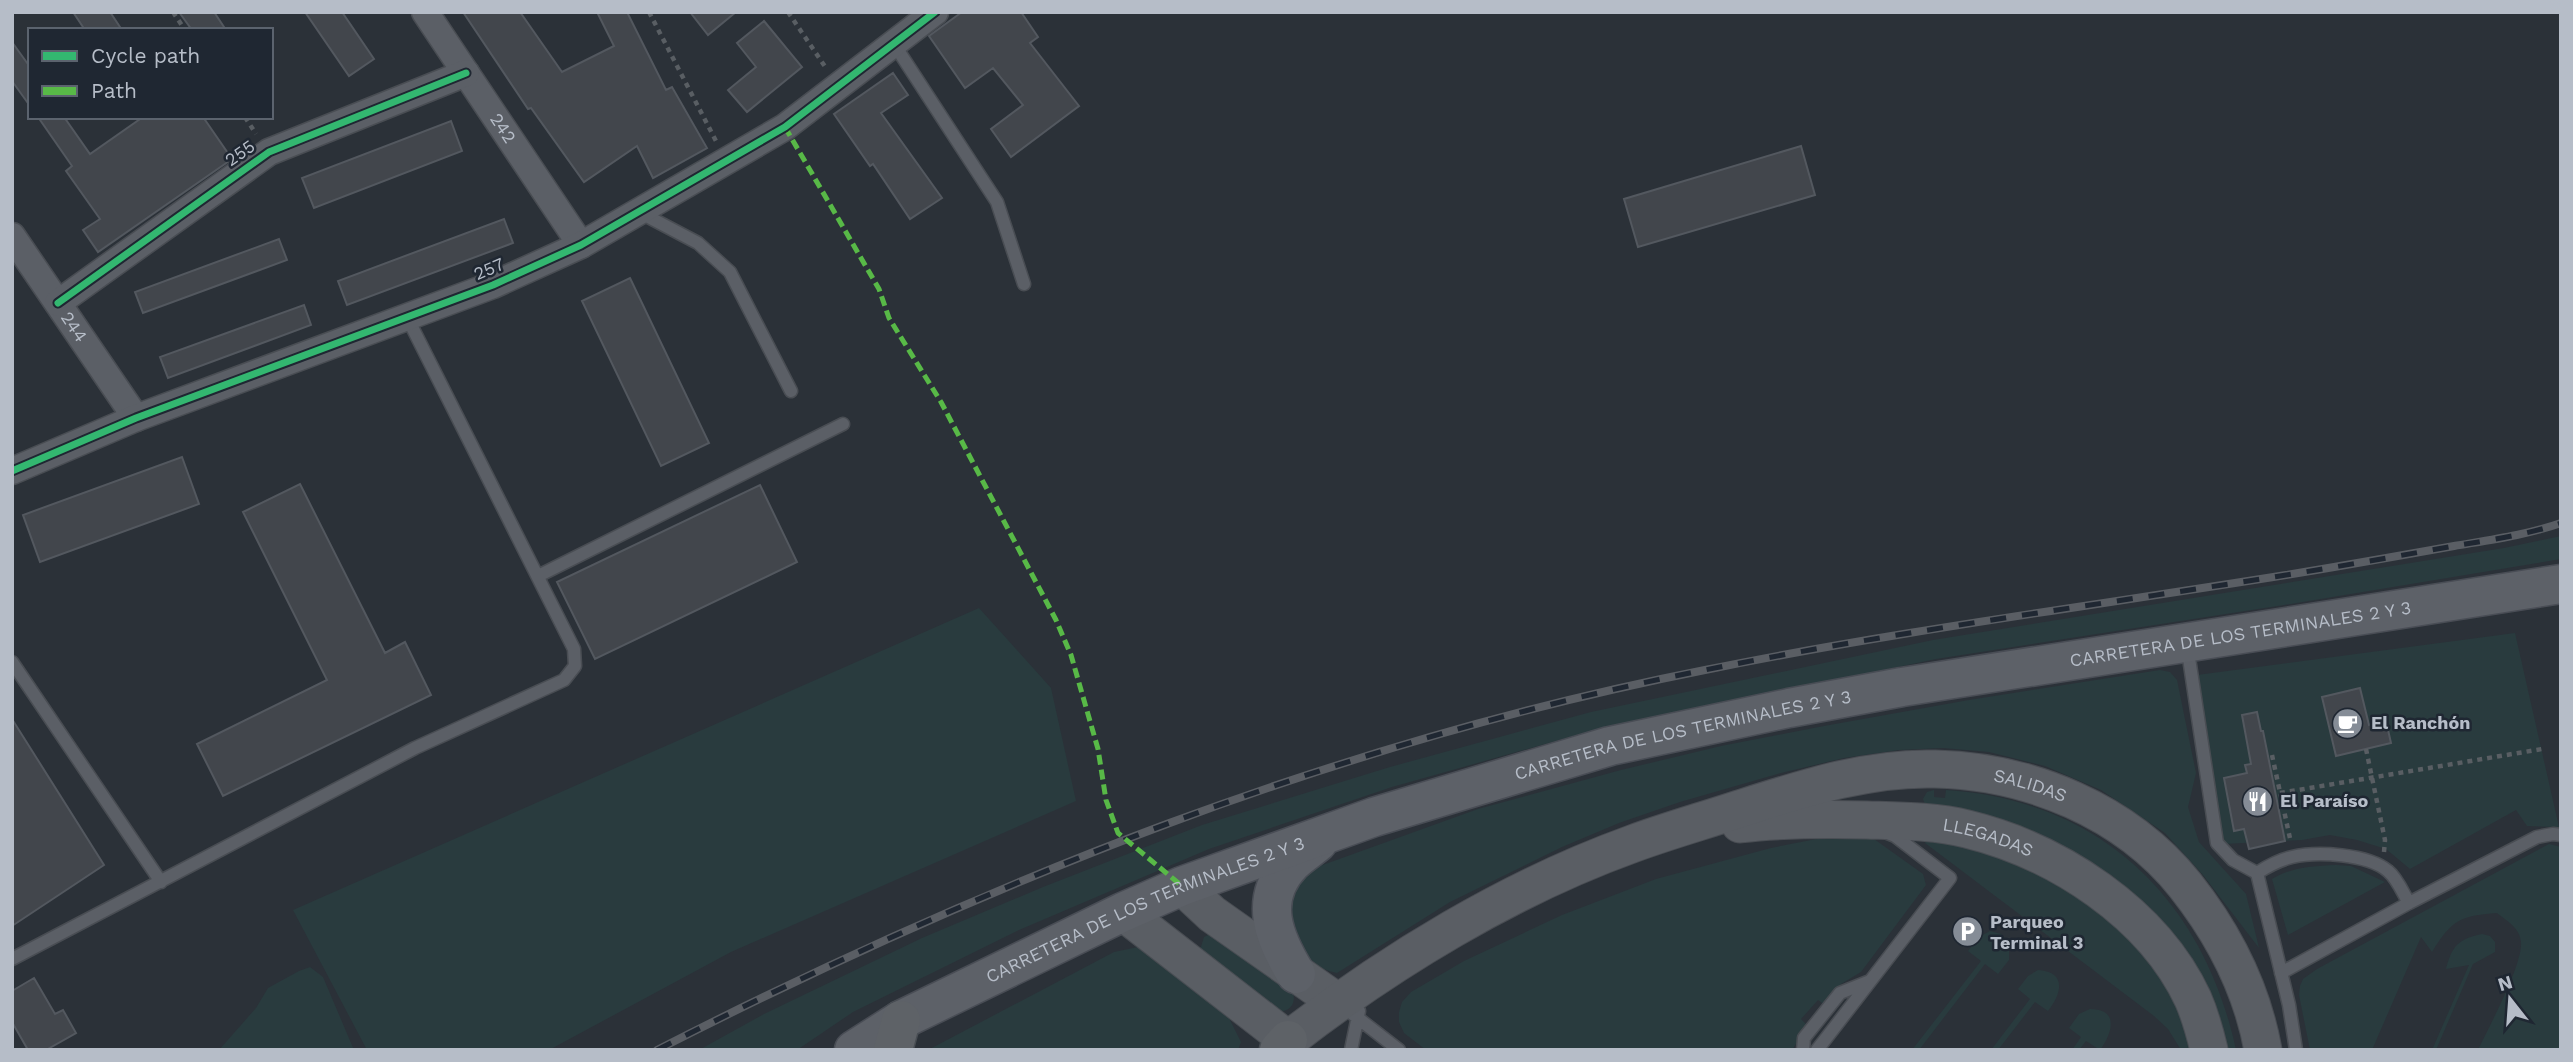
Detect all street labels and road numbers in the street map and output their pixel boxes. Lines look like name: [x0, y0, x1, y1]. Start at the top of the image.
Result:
street label: 242: [486, 109, 521, 147]
street label: 255: [221, 135, 259, 170]
street label: 257: [470, 253, 507, 284]
street label: 244: [57, 308, 92, 346]
street label: CARRETERA DE LOS TERMINALES 2 Y 3: [2068, 597, 2412, 671]
street label: CARRETERA DE LOS TERMINALES 2 Y 3: [1512, 686, 1853, 784]
street label: SALIDAS: [1992, 764, 2070, 806]
street label: LLEGADAS: [1941, 813, 2037, 861]
street label: CARRETERA DE LOS TERMINALES 2 Y 3: [982, 832, 1307, 987]

